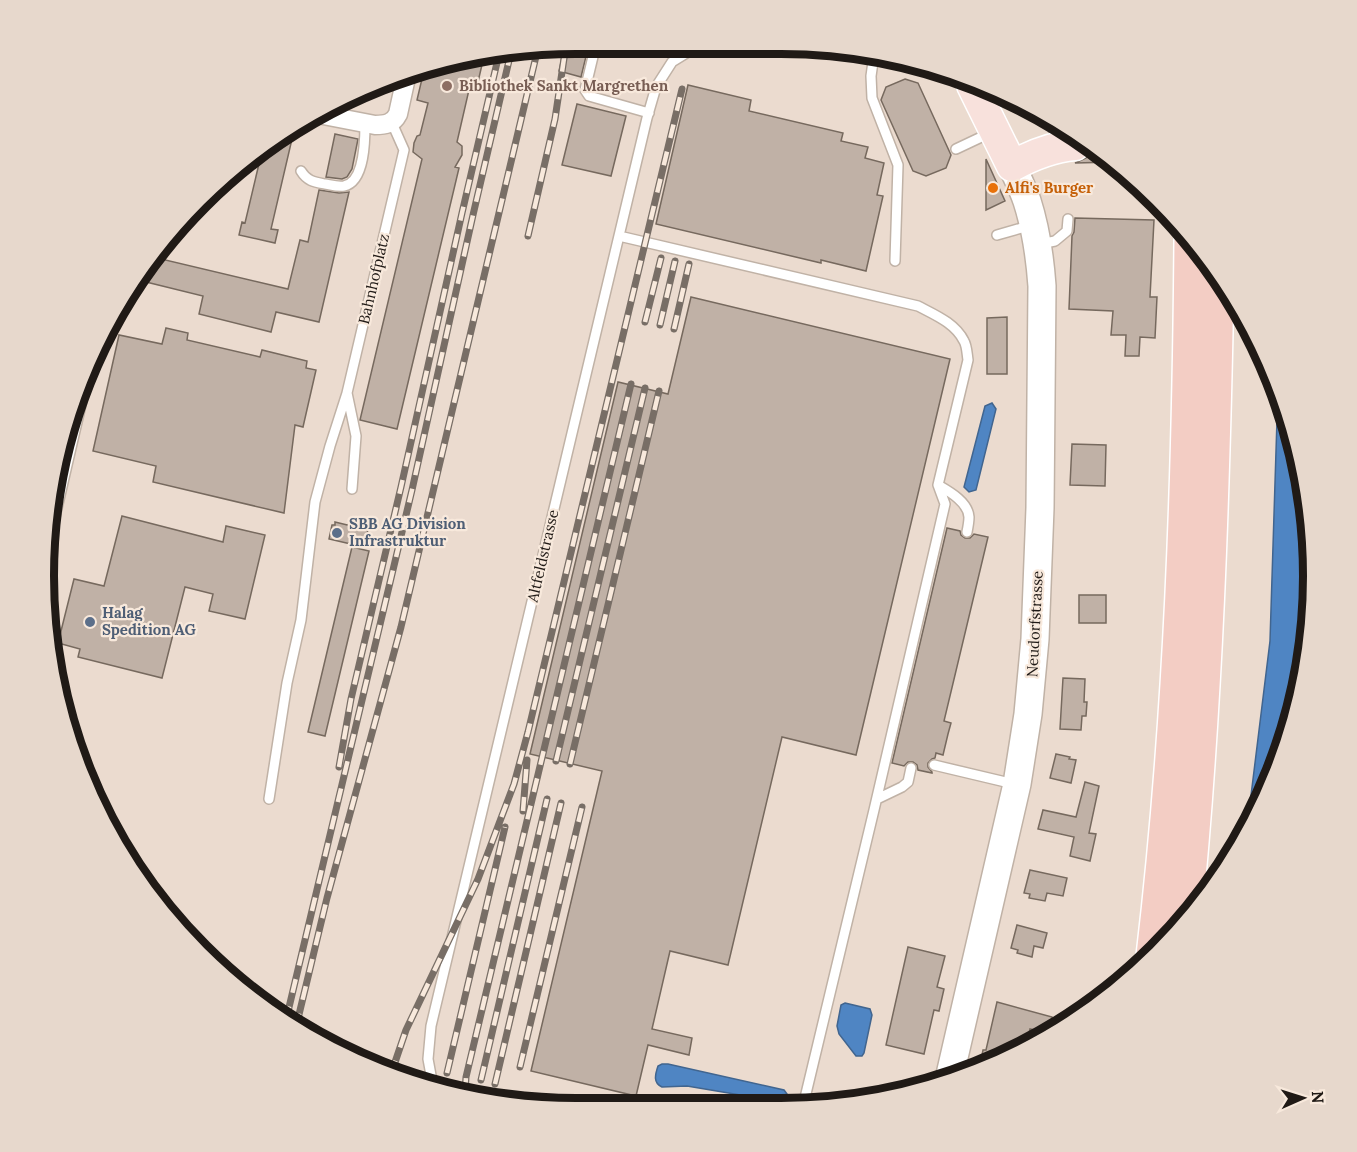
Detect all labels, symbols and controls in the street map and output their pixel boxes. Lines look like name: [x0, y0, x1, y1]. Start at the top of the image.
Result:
place label: Bibliothek Sankt Margrethen: [459, 76, 669, 95]
marker: Bibliothek Sankt Margrethen: [440, 79, 454, 93]
place label: Alfi's Burger: [1005, 178, 1094, 197]
marker: Alfi's Burger: [986, 181, 1000, 195]
street label: Bahnhofplatz: [354, 232, 393, 326]
street label: Altfeldstrasse: [522, 508, 562, 605]
place label: SBB AG Division Infrastruktur: [349, 514, 466, 550]
marker: SBB AG Division Infrastruktur: [330, 526, 344, 540]
street label: Neudorfstrasse: [1022, 570, 1047, 678]
place label: Halag Spedition AG: [102, 603, 197, 639]
marker: Halag Spedition AG: [83, 615, 97, 629]
north arrow: [1273, 1068, 1333, 1128]
text: N: [1308, 1091, 1328, 1104]

